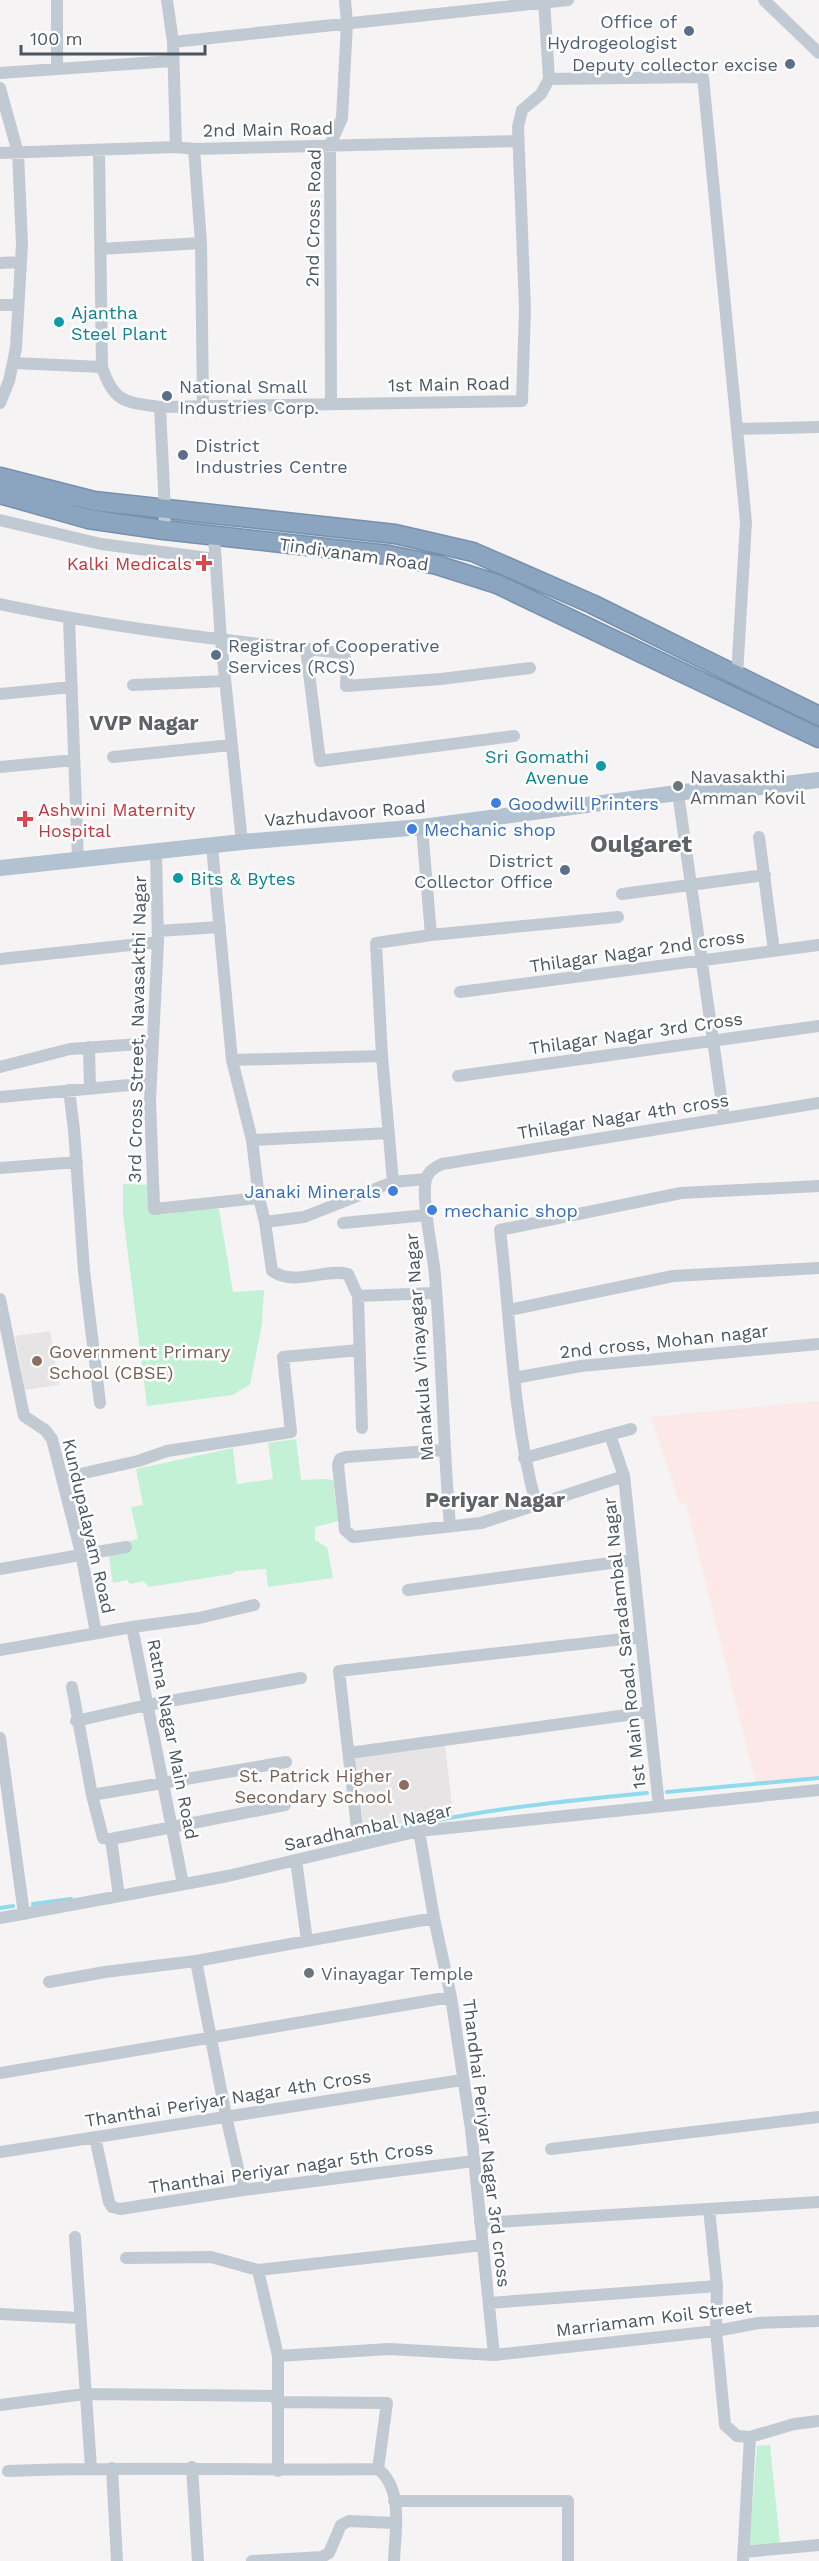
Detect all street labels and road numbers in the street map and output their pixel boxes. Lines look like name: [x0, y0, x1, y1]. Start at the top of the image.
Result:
street label: 2nd Main Road: [203, 117, 333, 141]
street label: 2nd Cross Road: [301, 149, 325, 287]
street label: 1st Main Road: [388, 372, 510, 396]
street label: Tindivanam Road: [278, 533, 430, 575]
street label: Vazhudavoor Road: [264, 795, 426, 831]
street label: 3rd Cross Street, Navasakthi Nagar: [124, 875, 150, 1183]
street label: Thilagar Nagar 2nd cross: [528, 925, 746, 977]
street label: Thilagar Nagar 3rd Cross: [528, 1008, 744, 1058]
street label: Thilagar Nagar 4th cross: [516, 1089, 730, 1143]
street label: Manakula Vinayagar Nagar: [401, 1232, 437, 1462]
street label: 2nd cross, Mohan nagar: [558, 1320, 770, 1362]
street label: Kundupalayam Road: [59, 1436, 119, 1616]
street label: 1st Main Road, Saradambal Nagar: [598, 1496, 650, 1790]
street label: Ratna Nagar Main Road: [143, 1637, 203, 1841]
street label: Saradhambal Nagar: [282, 1799, 454, 1855]
street label: Thandhai Periyar Nagar 3rd cross: [459, 1998, 515, 2288]
street label: Thanthai Periyar Nagar 4th Cross: [83, 2065, 373, 2131]
street label: Thanthai Periyar nagar 5th Cross: [147, 2137, 435, 2197]
street label: Marriamam Koil Street: [555, 2295, 754, 2340]

